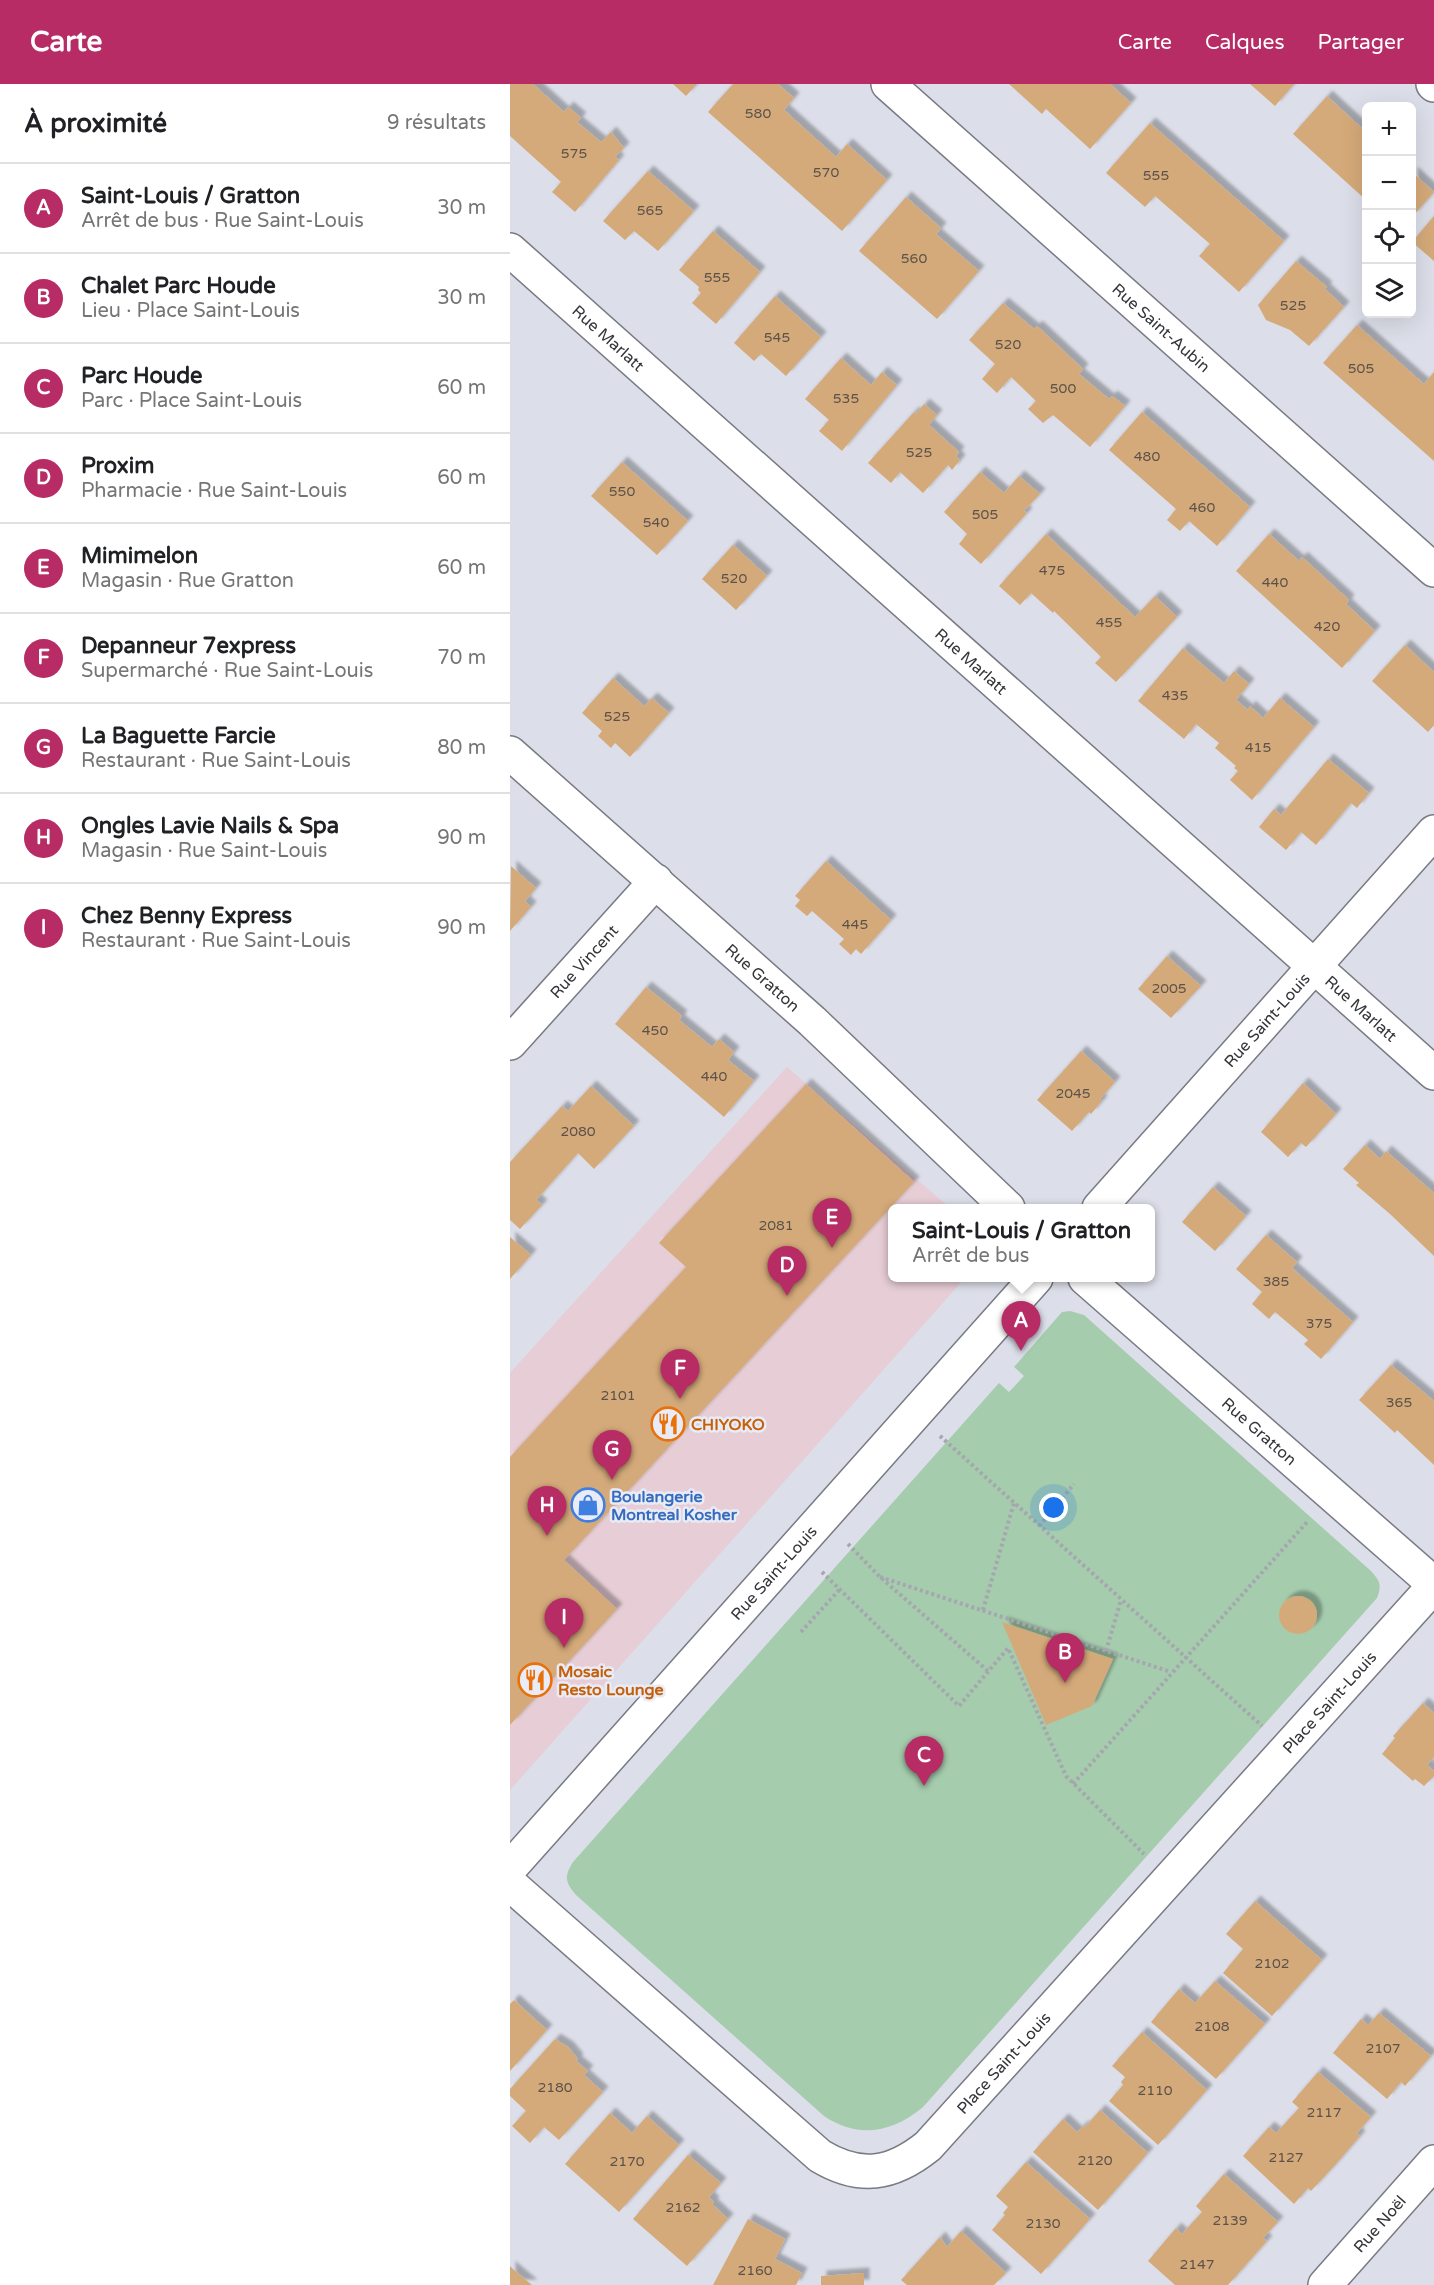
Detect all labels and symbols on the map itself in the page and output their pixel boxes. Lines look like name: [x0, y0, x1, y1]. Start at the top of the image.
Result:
house number: 580: [745, 105, 771, 122]
house number: 575: [561, 145, 587, 162]
house number: 570: [813, 164, 839, 181]
house number: 555: [1143, 167, 1169, 184]
house number: 565: [637, 202, 663, 219]
house number: 560: [901, 250, 927, 267]
house number: 555: [704, 269, 730, 286]
street label: Rue Saint-Aubin: [1108, 279, 1214, 377]
house number: 525: [1280, 297, 1306, 314]
street label: Rue Marlatt: [568, 301, 648, 376]
house number: 545: [764, 329, 790, 346]
house number: 520: [995, 336, 1021, 353]
house number: 505: [1348, 360, 1374, 377]
house number: 500: [1050, 380, 1076, 397]
house number: 535: [833, 390, 859, 407]
house number: 525: [906, 444, 932, 461]
house number: 480: [1134, 448, 1160, 465]
house number: 550: [609, 483, 635, 500]
house number: 460: [1189, 499, 1215, 516]
house number: 505: [972, 506, 998, 523]
house number: 540: [643, 514, 669, 531]
house number: 475: [1039, 562, 1065, 579]
house number: 520: [721, 570, 747, 587]
house number: 440: [1262, 574, 1288, 591]
house number: 455: [1096, 614, 1122, 631]
house number: 420: [1314, 618, 1340, 635]
street label: Rue Marlatt: [931, 624, 1011, 699]
house number: 435: [1162, 687, 1188, 704]
house number: 525: [604, 708, 630, 725]
house number: 415: [1245, 739, 1271, 756]
house number: 445: [842, 916, 868, 933]
street label: Rue Vincent: [546, 921, 623, 1003]
street label: Rue Gratton: [721, 940, 804, 1016]
street label: Rue Saint-Louis: [1220, 969, 1315, 1072]
street label: Rue Marlatt: [1320, 972, 1401, 1046]
house number: 2005: [1151, 980, 1187, 997]
house number: 450: [642, 1022, 668, 1039]
house number: 440: [701, 1068, 727, 1085]
house number: 2045: [1055, 1085, 1091, 1102]
house number: 2080: [560, 1123, 596, 1140]
pin: E: [812, 1198, 852, 1248]
house number: 2081: [758, 1217, 794, 1234]
pin: D: [768, 1246, 806, 1296]
house number: 385: [1263, 1273, 1289, 1290]
pin: A: [1002, 1302, 1040, 1351]
house number: 375: [1306, 1315, 1332, 1332]
pin: F: [660, 1350, 700, 1399]
house number: 2101: [600, 1387, 636, 1404]
street label: Rue Gratton: [1217, 1393, 1300, 1470]
house number: 365: [1386, 1394, 1412, 1411]
restaurant icon: CHIYOKO: [650, 1406, 686, 1442]
place label: CHIYOKO: [691, 1415, 765, 1435]
pin: G: [592, 1430, 632, 1480]
pin: H: [528, 1486, 567, 1536]
shop icon: Boulangerie Montreal Kosher: [570, 1487, 606, 1523]
place label: Boulangerie Montreal Kosher: [611, 1487, 738, 1525]
your location: [1039, 1493, 1068, 1522]
street label: Rue Saint-Louis: [727, 1522, 822, 1624]
pin: I: [544, 1598, 584, 1648]
pin: B: [1046, 1634, 1084, 1683]
street label: Place Saint-Louis: [1279, 1648, 1381, 1758]
restaurant icon: Mosaic Resto Lounge: [517, 1662, 553, 1698]
place label: Mosaic Resto Lounge: [558, 1662, 664, 1700]
pin: C: [904, 1736, 944, 1786]
house number: 2102: [1254, 1955, 1290, 1972]
street label: Place Saint-Louis: [953, 2008, 1055, 2119]
house number: 2108: [1194, 2018, 1230, 2035]
house number: 2107: [1365, 2040, 1401, 2057]
house number: 2180: [537, 2079, 573, 2096]
house number: 2110: [1137, 2082, 1173, 2099]
house number: 2117: [1306, 2104, 1342, 2121]
house number: 2127: [1268, 2149, 1304, 2166]
house number: 2120: [1077, 2152, 1113, 2169]
house number: 2170: [609, 2153, 645, 2170]
street label: Rue Noël: [1350, 2192, 1411, 2257]
house number: 2162: [665, 2199, 701, 2216]
house number: 2139: [1212, 2212, 1248, 2229]
house number: 2130: [1025, 2215, 1061, 2232]
house number: 2147: [1179, 2256, 1215, 2273]
house number: 2160: [737, 2262, 773, 2279]

